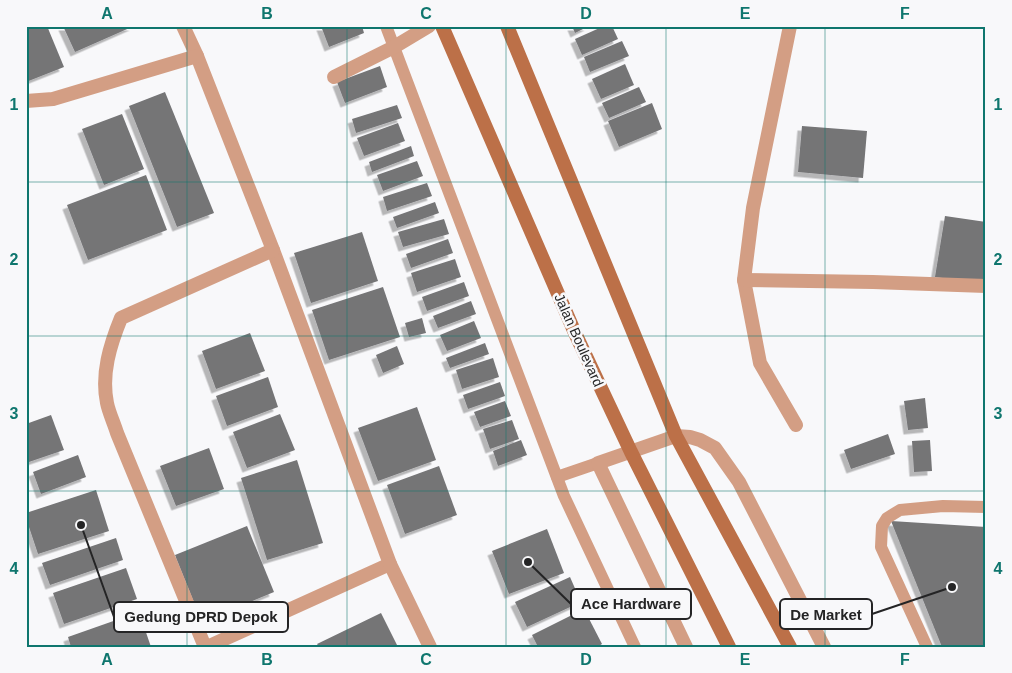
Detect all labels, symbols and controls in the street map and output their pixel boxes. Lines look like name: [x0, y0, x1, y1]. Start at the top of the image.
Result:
text: A: [101, 5, 113, 22]
text: B: [261, 5, 273, 22]
text: C: [420, 5, 432, 22]
text: D: [580, 5, 592, 22]
text: E: [740, 5, 751, 22]
text: F: [900, 5, 910, 22]
text: 1: [10, 96, 19, 113]
text: 1: [994, 96, 1003, 113]
text: 2: [10, 251, 19, 268]
text: 2: [994, 251, 1003, 268]
street label: Jalan Boulevard: [551, 291, 607, 389]
text: 3: [10, 405, 19, 422]
text: 3: [994, 405, 1003, 422]
text: 4: [10, 560, 19, 577]
text: 4: [994, 560, 1003, 577]
callout: Ace Hardware: [571, 589, 691, 619]
text: Ace Hardware: [581, 595, 681, 612]
callout: De Market: [780, 599, 872, 629]
callout: Gedung DPRD Depok: [114, 602, 288, 632]
text: De Market: [790, 606, 862, 623]
text: Gedung DPRD Depok: [124, 608, 278, 625]
text: A: [101, 651, 113, 668]
text: B: [261, 651, 273, 668]
text: C: [420, 651, 432, 668]
text: D: [580, 651, 592, 668]
text: E: [740, 651, 751, 668]
text: F: [900, 651, 910, 668]

